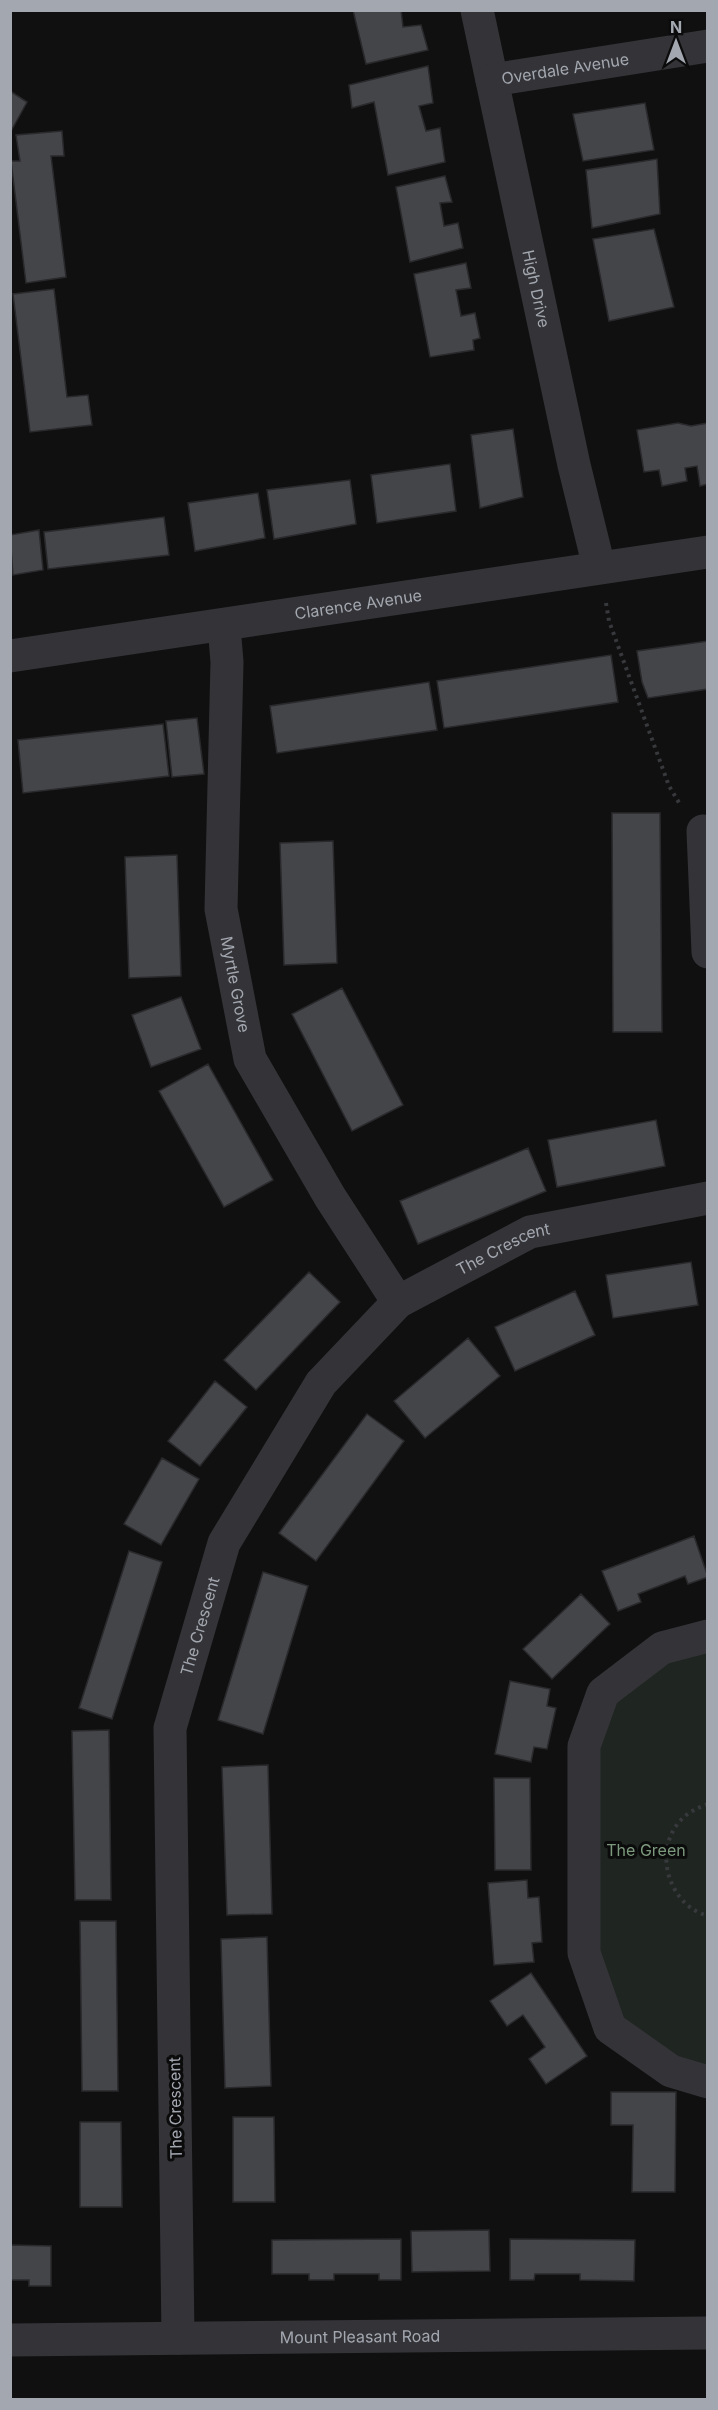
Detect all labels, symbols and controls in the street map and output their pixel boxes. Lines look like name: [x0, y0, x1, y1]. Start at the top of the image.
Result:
north arrow: [646, 12, 706, 72]
text: N: [670, 17, 682, 37]
street label: Overdale Avenue: [500, 49, 630, 88]
street label: High Drive: [518, 248, 554, 330]
street label: Clarence Avenue: [293, 585, 423, 623]
street label: Myrtle Grove: [216, 935, 255, 1034]
street label: The Crescent: [453, 1218, 551, 1279]
street label: The Crescent: [176, 1575, 224, 1678]
park label: The Green: [606, 1840, 686, 1860]
street label: The Crescent: [164, 2057, 186, 2159]
street label: Mount Pleasant Road: [280, 2326, 440, 2347]

